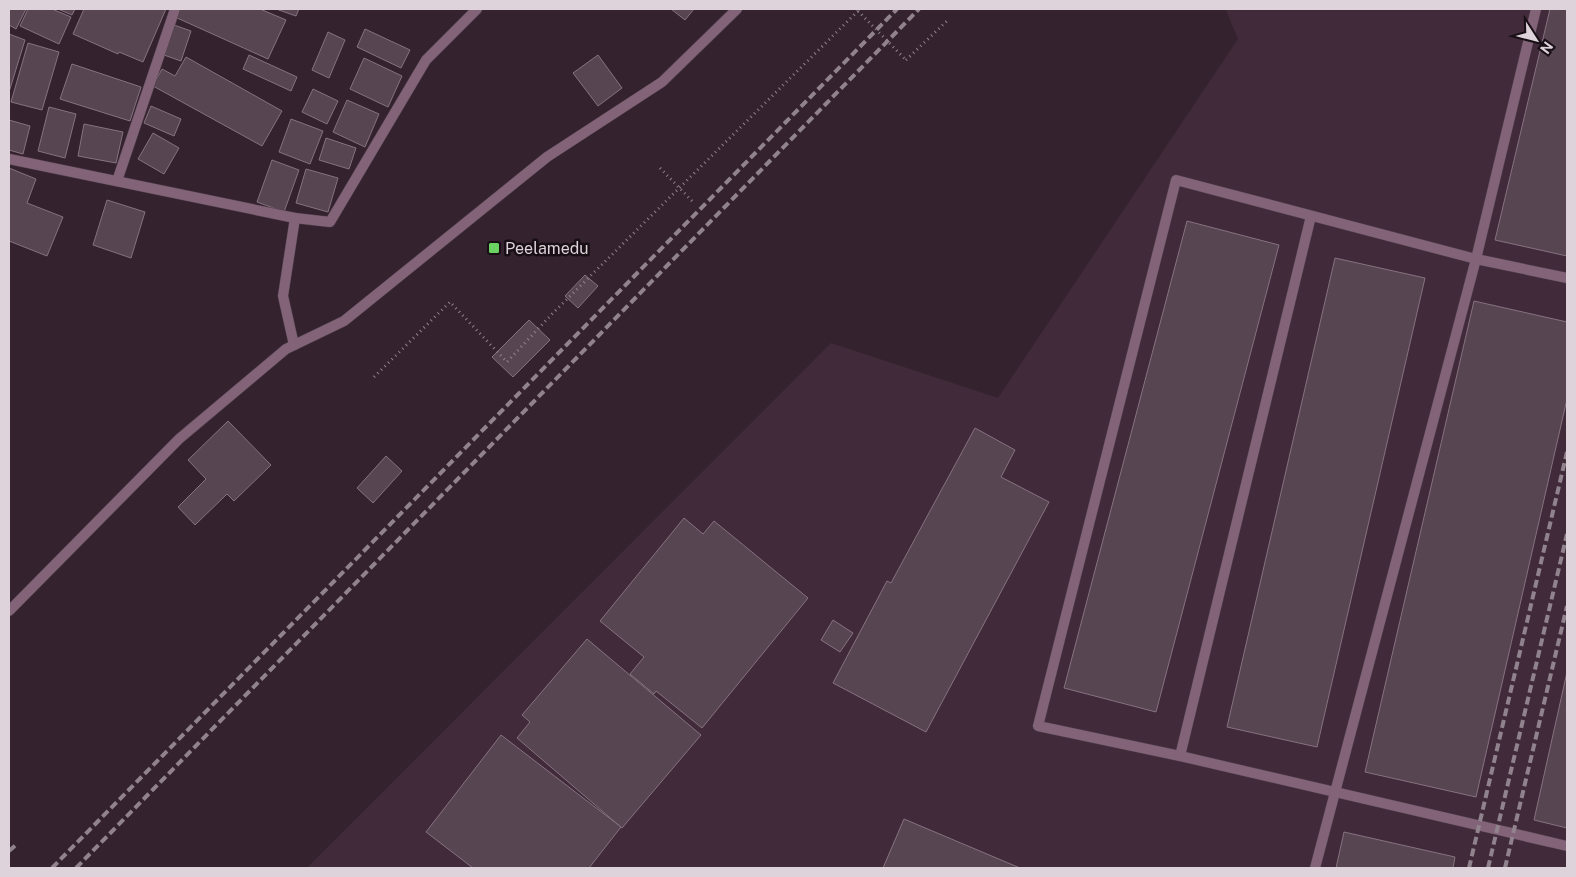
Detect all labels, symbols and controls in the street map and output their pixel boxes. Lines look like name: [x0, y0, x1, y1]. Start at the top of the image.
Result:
north arrow: [1511, 15, 1561, 65]
text: N: [1537, 39, 1556, 57]
place label: Peelamedu: [505, 239, 589, 258]
marker: Peelamedu: [487, 241, 501, 255]

